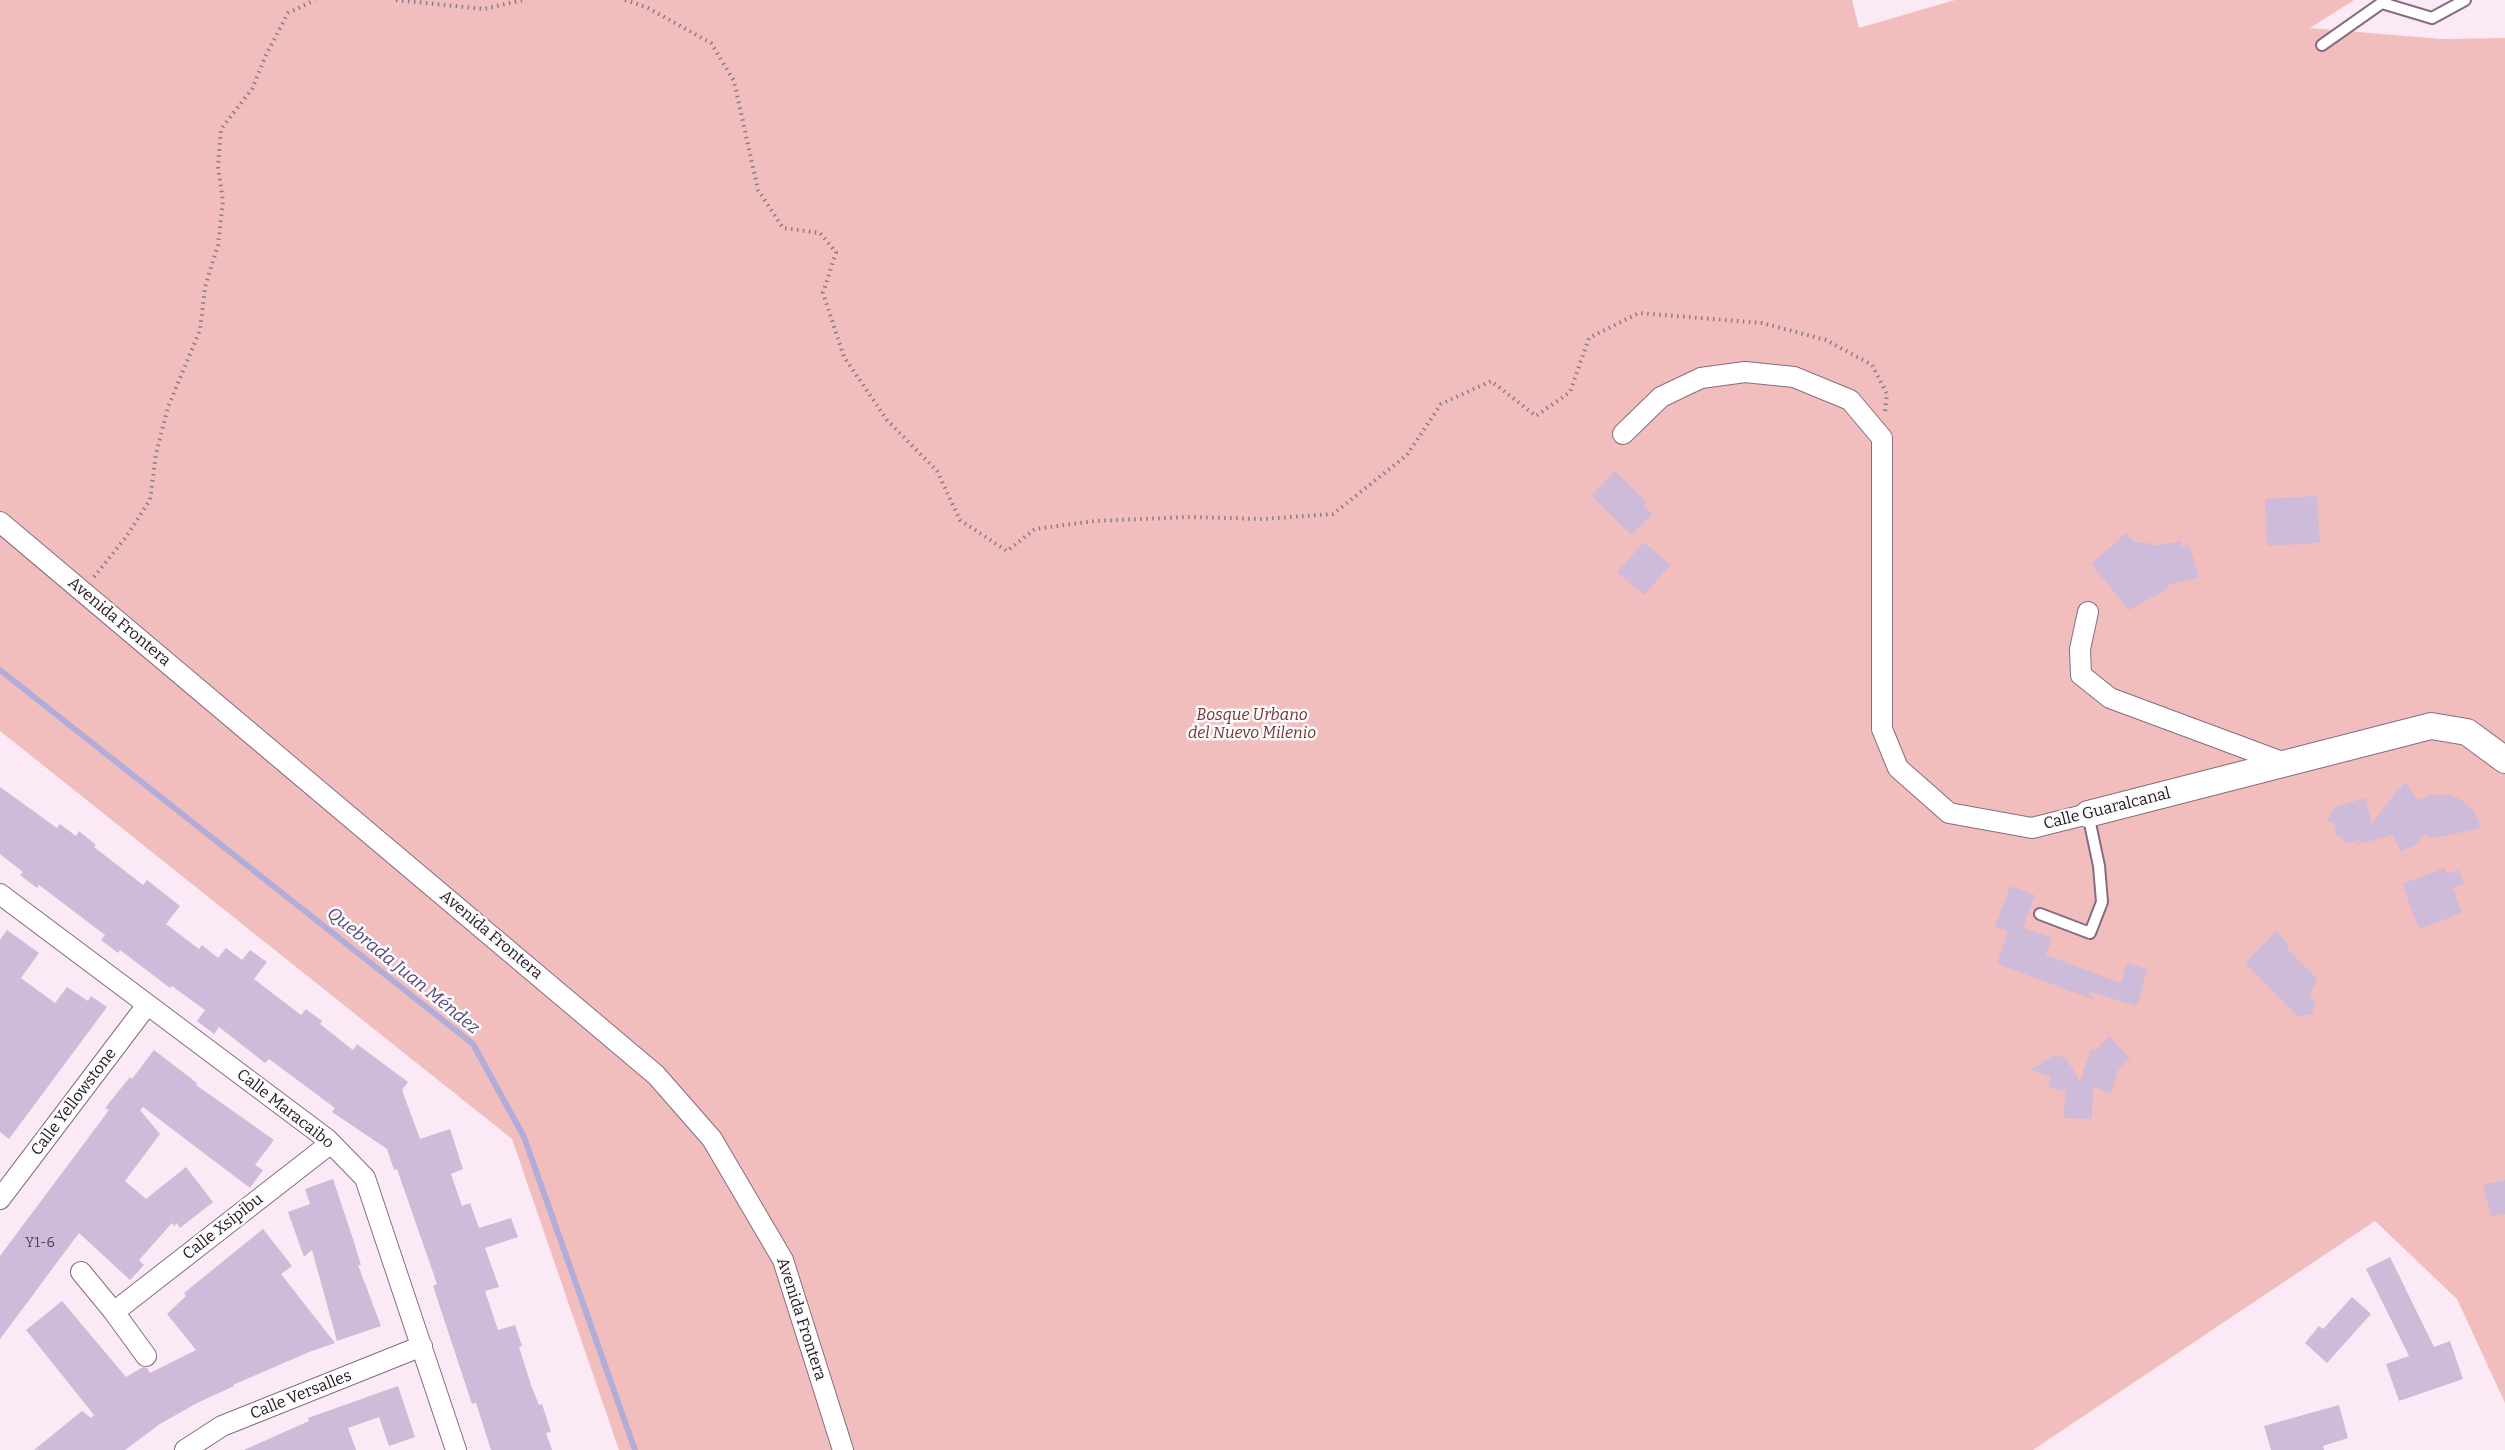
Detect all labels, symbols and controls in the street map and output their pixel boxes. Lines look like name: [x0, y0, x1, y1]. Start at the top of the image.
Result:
street label: Avenida Frontera: [64, 574, 174, 670]
park label: Bosque Urbano del Nuevo Milenio: [1188, 706, 1316, 744]
street label: Calle Guaralcanal: [2041, 784, 2173, 834]
street label: Avenida Frontera: [436, 887, 546, 983]
water label: Quebrada Juan Méndez: [322, 903, 484, 1039]
street label: Calle Yellowstone: [27, 1044, 121, 1160]
street label: Calle Maracaibo: [233, 1065, 337, 1153]
street label: Calle Xsipibu: [179, 1190, 267, 1264]
house number: Y1-6: [25, 1235, 55, 1251]
street label: Avenida Frontera: [772, 1255, 830, 1383]
street label: Calle Versalles: [248, 1366, 354, 1424]

